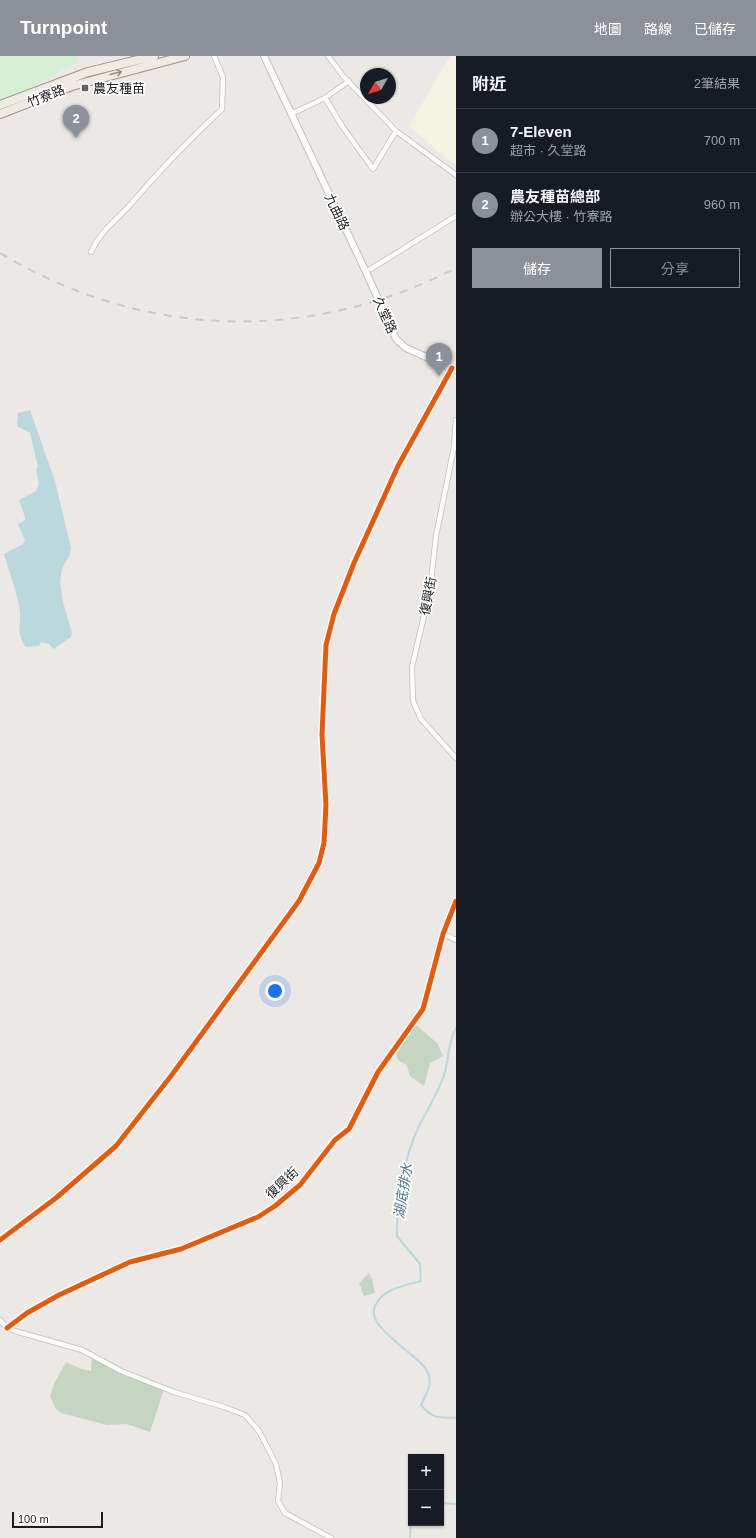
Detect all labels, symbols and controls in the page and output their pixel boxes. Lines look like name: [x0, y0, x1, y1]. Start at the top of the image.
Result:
text: Turnpoint: [20, 17, 107, 38]
text: 地圖: [594, 21, 622, 37]
text: 路線: [644, 21, 672, 37]
text: 已儲存: [694, 21, 736, 37]
north arrow: [360, 68, 396, 104]
one-way arrow: [109, 69, 122, 77]
text: 附近: [472, 75, 506, 94]
text: 2筆結果: [694, 76, 740, 91]
place label: 農友種苗: [93, 81, 145, 96]
street label: 竹寮路: [25, 82, 67, 110]
marker: 農友種苗: [80, 83, 90, 93]
pin: 2: [63, 105, 89, 138]
text: 7-Eleven: [510, 123, 572, 140]
text: 1: [481, 133, 489, 148]
text: 700 m: [704, 133, 740, 148]
text: 超市 · 久堂路: [510, 143, 587, 158]
text: 農友種苗總部: [510, 188, 600, 205]
street label: 九曲路: [322, 191, 352, 233]
text: 2: [481, 197, 489, 212]
text: 960 m: [704, 197, 740, 212]
text: 辦公大樓 · 竹寮路: [510, 209, 613, 224]
button: 儲存: [472, 248, 602, 288]
button: 分享: [610, 248, 740, 288]
street label: 久堂路: [370, 294, 400, 336]
pin: 1: [426, 343, 452, 376]
street label: 復興街: [417, 575, 439, 617]
your location: [265, 981, 285, 1001]
water label: 湖底排水: [391, 1161, 415, 1220]
street label: 復興街: [263, 1164, 301, 1202]
map controls: [408, 1454, 444, 1526]
button: +: [408, 1454, 444, 1490]
button: −: [408, 1490, 444, 1526]
scale bar: [12, 1510, 103, 1529]
text: 100 m: [18, 1513, 49, 1525]

